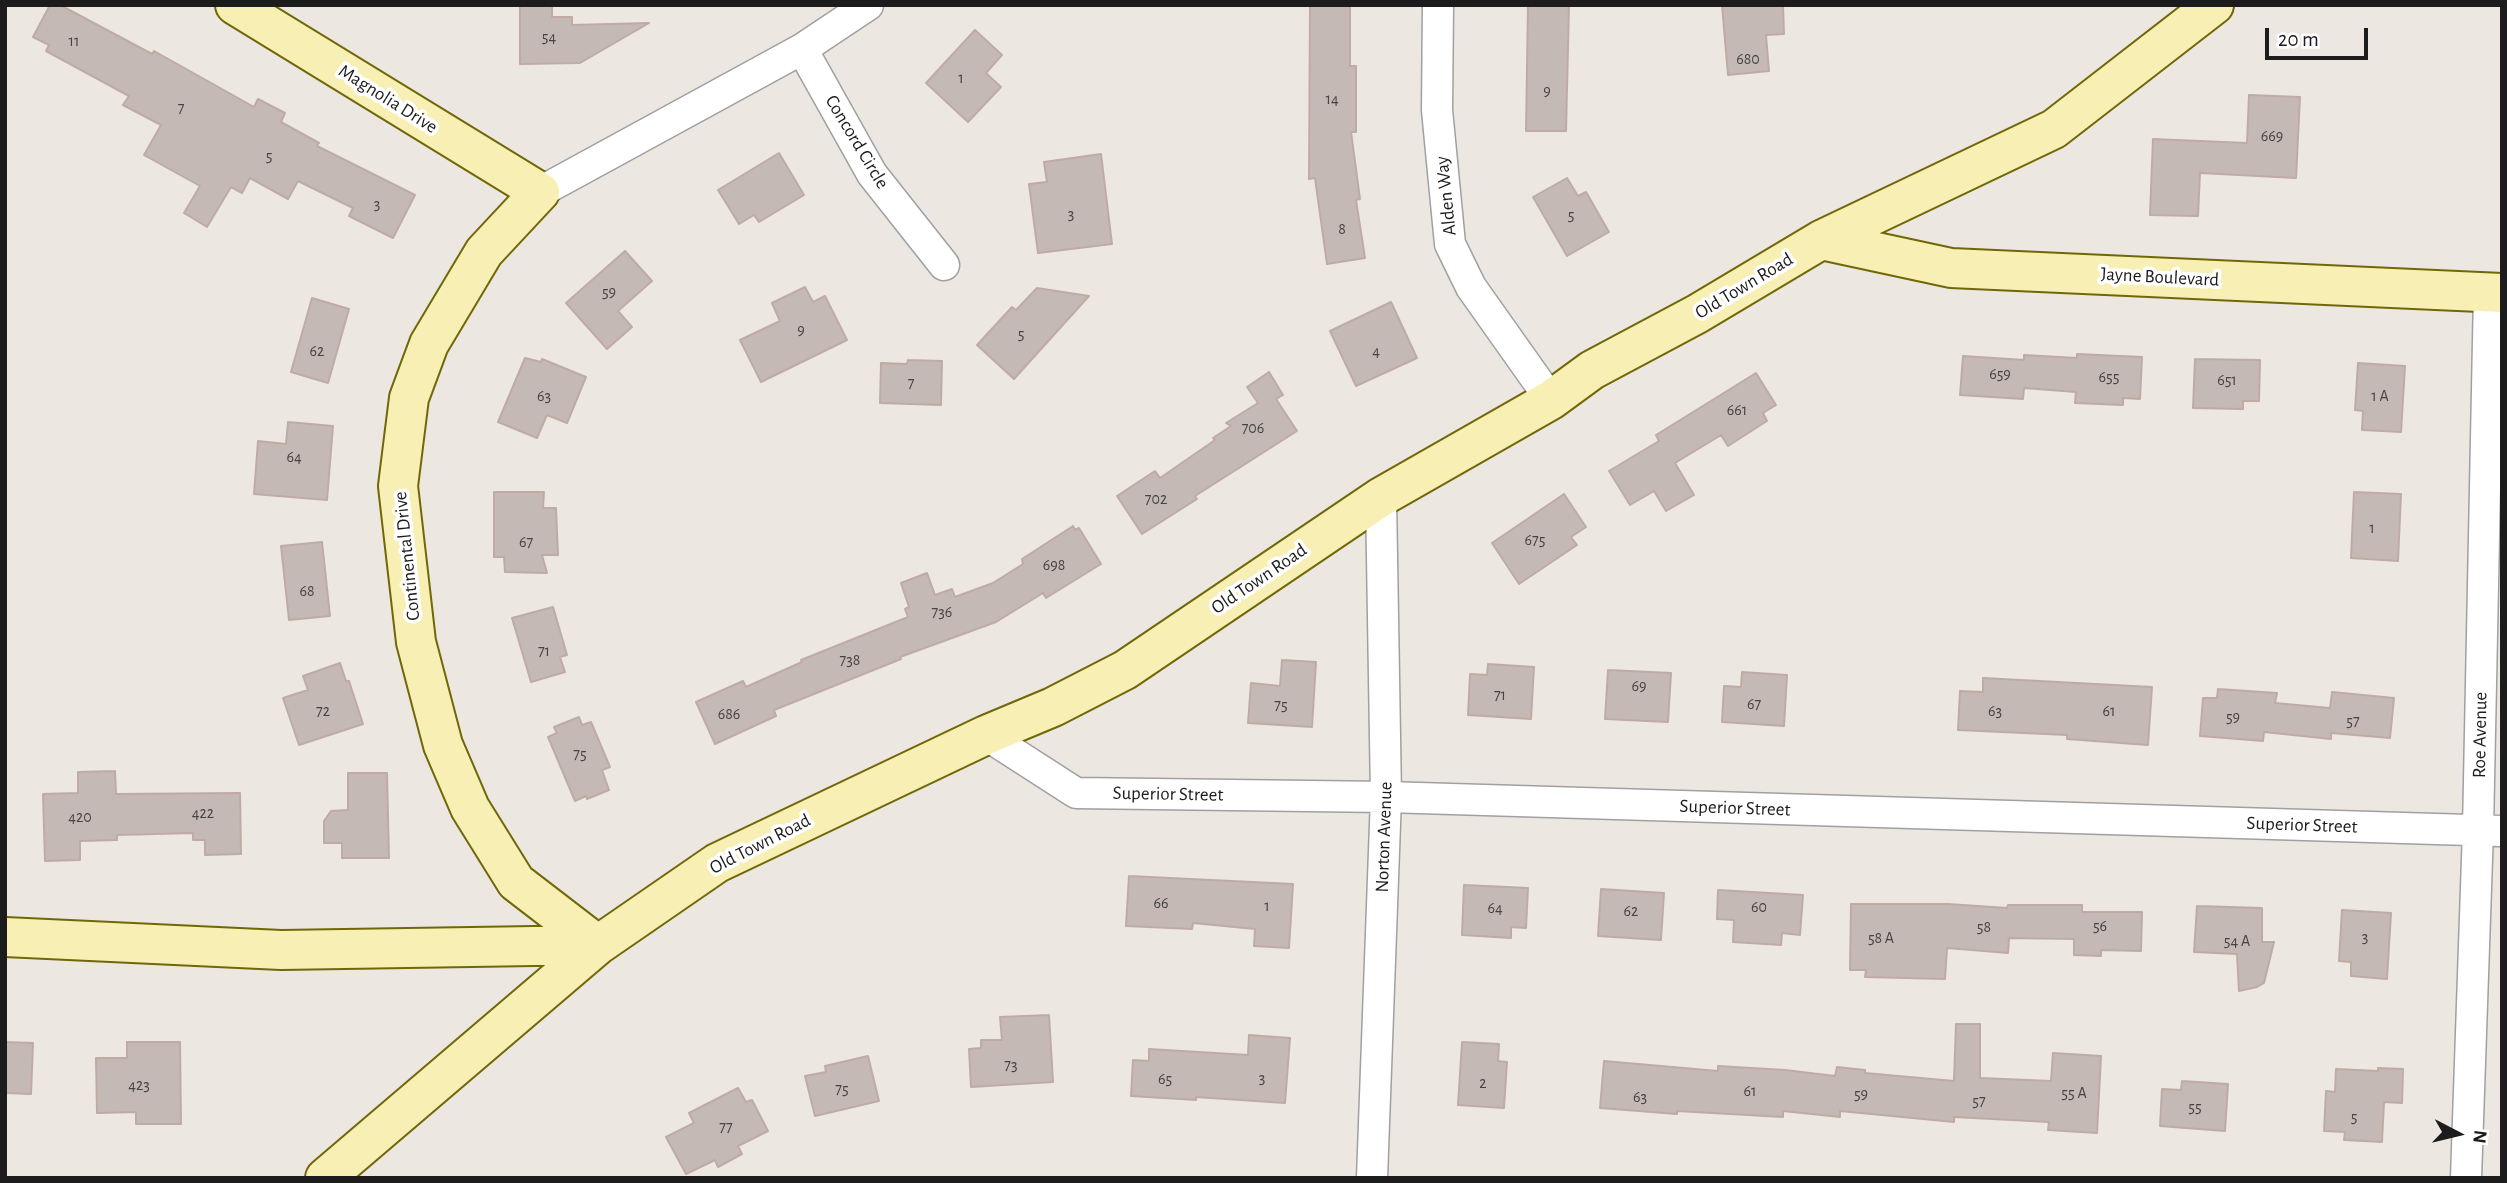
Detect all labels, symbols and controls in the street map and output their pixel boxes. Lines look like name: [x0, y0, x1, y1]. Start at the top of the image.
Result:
scale bar: [2269, 14, 2372, 58]
house number: 54: [542, 27, 556, 47]
text: 20 m: [2278, 29, 2319, 50]
house number: 11: [68, 31, 80, 51]
house number: 680: [1736, 49, 1760, 69]
street label: Magnolia Drive: [334, 59, 442, 139]
house number: 1: [958, 68, 964, 88]
house number: 9: [1543, 81, 1551, 101]
house number: 14: [1325, 89, 1339, 109]
street label: Concord Circle: [820, 91, 894, 193]
house number: 7: [178, 98, 184, 118]
house number: 669: [2261, 126, 2283, 146]
house number: 5: [266, 146, 272, 166]
street label: Alden Way: [1430, 155, 1462, 237]
house number: 3: [374, 194, 380, 214]
house number: 3: [1068, 204, 1074, 224]
house number: 5: [1568, 205, 1574, 225]
house number: 8: [1338, 219, 1346, 239]
street label: Old Town Road: [1691, 248, 1797, 324]
street label: Jayne Boulevard: [2100, 263, 2220, 291]
house number: 59: [602, 282, 616, 302]
house number: 9: [797, 320, 805, 340]
house number: 5: [1018, 324, 1024, 344]
house number: 62: [310, 341, 324, 361]
house number: 4: [1372, 341, 1380, 361]
house number: 659: [1989, 364, 2011, 384]
house number: 655: [2099, 367, 2119, 387]
house number: 651: [2217, 370, 2237, 390]
house number: 7: [908, 373, 914, 393]
house number: 63: [537, 386, 551, 406]
house number: 1 A: [2371, 386, 2389, 406]
house number: 661: [1727, 400, 1747, 420]
house number: 706: [1242, 418, 1264, 438]
house number: 64: [286, 447, 302, 467]
house number: 702: [1145, 489, 1167, 509]
street label: Continental Drive: [389, 490, 425, 622]
house number: 1: [2369, 518, 2375, 538]
house number: 675: [1525, 530, 1545, 550]
house number: 67: [519, 532, 533, 552]
street label: Old Town Road: [1207, 539, 1311, 619]
house number: 698: [1043, 555, 1065, 575]
house number: 68: [299, 581, 315, 601]
house number: 736: [932, 602, 952, 622]
house number: 71: [538, 641, 550, 661]
house number: 738: [840, 650, 860, 670]
house number: 69: [1631, 676, 1647, 696]
house number: 71: [1494, 685, 1506, 705]
street label: Roe Avenue: [2468, 692, 2492, 778]
house number: 67: [1747, 694, 1761, 714]
house number: 75: [1274, 695, 1288, 715]
house number: 72: [316, 701, 330, 721]
house number: 63: [1988, 701, 2002, 721]
house number: 61: [2102, 701, 2116, 721]
house number: 686: [718, 704, 740, 724]
house number: 59: [2226, 707, 2240, 727]
house number: 57: [2346, 711, 2360, 731]
house number: 75: [573, 744, 587, 764]
street label: Norton Avenue: [1371, 781, 1397, 893]
street label: Superior Street: [1112, 782, 1224, 806]
street label: Superior Street: [1679, 795, 1791, 821]
house number: 422: [192, 803, 214, 823]
house number: 420: [68, 807, 92, 827]
street label: Old Town Road: [706, 809, 814, 879]
street label: Superior Street: [2246, 812, 2358, 838]
house number: 66: [1153, 893, 1169, 913]
house number: 1: [1264, 896, 1270, 916]
house number: 60: [1751, 897, 1767, 917]
house number: 64: [1487, 898, 1503, 918]
house number: 62: [1624, 901, 1638, 921]
house number: 56: [2093, 916, 2107, 936]
house number: 58: [1977, 917, 1991, 937]
house number: 3: [2362, 927, 2368, 947]
house number: 58 A: [1868, 928, 1894, 948]
house number: 54 A: [2224, 931, 2250, 951]
house number: 73: [1004, 1055, 1018, 1075]
house number: 3: [1259, 1068, 1265, 1088]
house number: 65: [1158, 1069, 1172, 1089]
house number: 2: [1479, 1073, 1487, 1093]
house number: 423: [128, 1075, 150, 1095]
house number: 75: [835, 1079, 849, 1099]
house number: 61: [1743, 1081, 1757, 1101]
house number: 55 A: [2061, 1083, 2087, 1103]
house number: 59: [1854, 1084, 1868, 1104]
house number: 63: [1633, 1087, 1647, 1107]
house number: 57: [1972, 1091, 1986, 1111]
house number: 55: [2188, 1097, 2202, 1117]
north arrow: [2423, 1099, 2493, 1169]
house number: 5: [2351, 1107, 2357, 1127]
house number: 77: [719, 1117, 733, 1137]
text: N: [2469, 1129, 2490, 1144]

